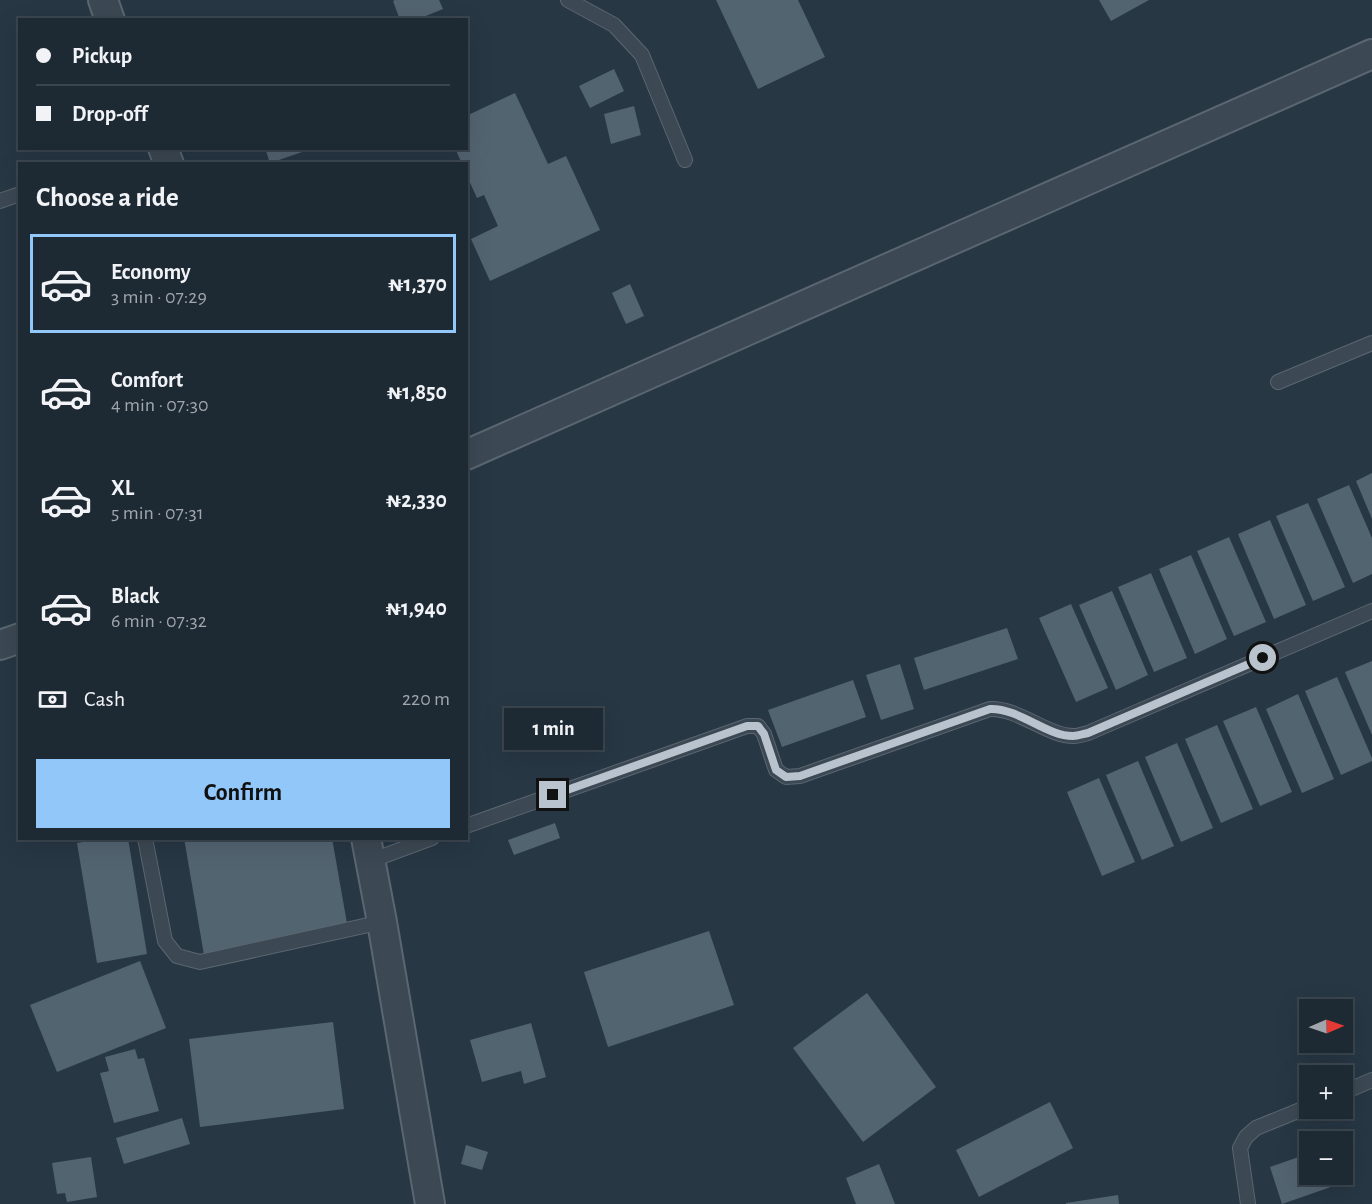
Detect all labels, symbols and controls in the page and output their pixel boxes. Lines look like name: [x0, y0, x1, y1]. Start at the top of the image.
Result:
text: Pickup: [72, 45, 132, 67]
text: Drop-off: [72, 103, 148, 125]
text: Choose a ride: [36, 184, 179, 211]
icon: car: [39, 257, 93, 311]
text: Economy: [111, 261, 191, 283]
text: ₦1,370: [388, 273, 447, 295]
text: 3 min · 07:29: [111, 287, 207, 307]
icon: car: [39, 365, 93, 419]
text: Comfort: [111, 369, 183, 391]
text: ₦1,850: [387, 381, 447, 403]
text: 4 min · 07:30: [111, 395, 209, 415]
icon: car: [39, 473, 93, 527]
text: XL: [111, 477, 134, 499]
text: ₦2,330: [386, 489, 447, 511]
text: 5 min · 07:31: [111, 503, 204, 523]
icon: car: [39, 581, 93, 635]
text: Black: [111, 585, 159, 607]
text: ₦1,940: [385, 597, 447, 619]
text: 6 min · 07:32: [111, 611, 207, 631]
route start: [1249, 644, 1276, 671]
icon: cash: [36, 683, 69, 716]
text: Cash: [84, 688, 125, 710]
text: 220 m: [402, 689, 450, 709]
callout: 1 min: [504, 708, 602, 750]
text: 1 min: [532, 719, 575, 739]
button: Confirm: [36, 759, 450, 828]
route end: [539, 781, 566, 808]
north arrow: [1299, 999, 1353, 1053]
map controls: [1299, 999, 1353, 1185]
button: +: [1299, 1065, 1353, 1119]
button: −: [1299, 1131, 1353, 1185]

